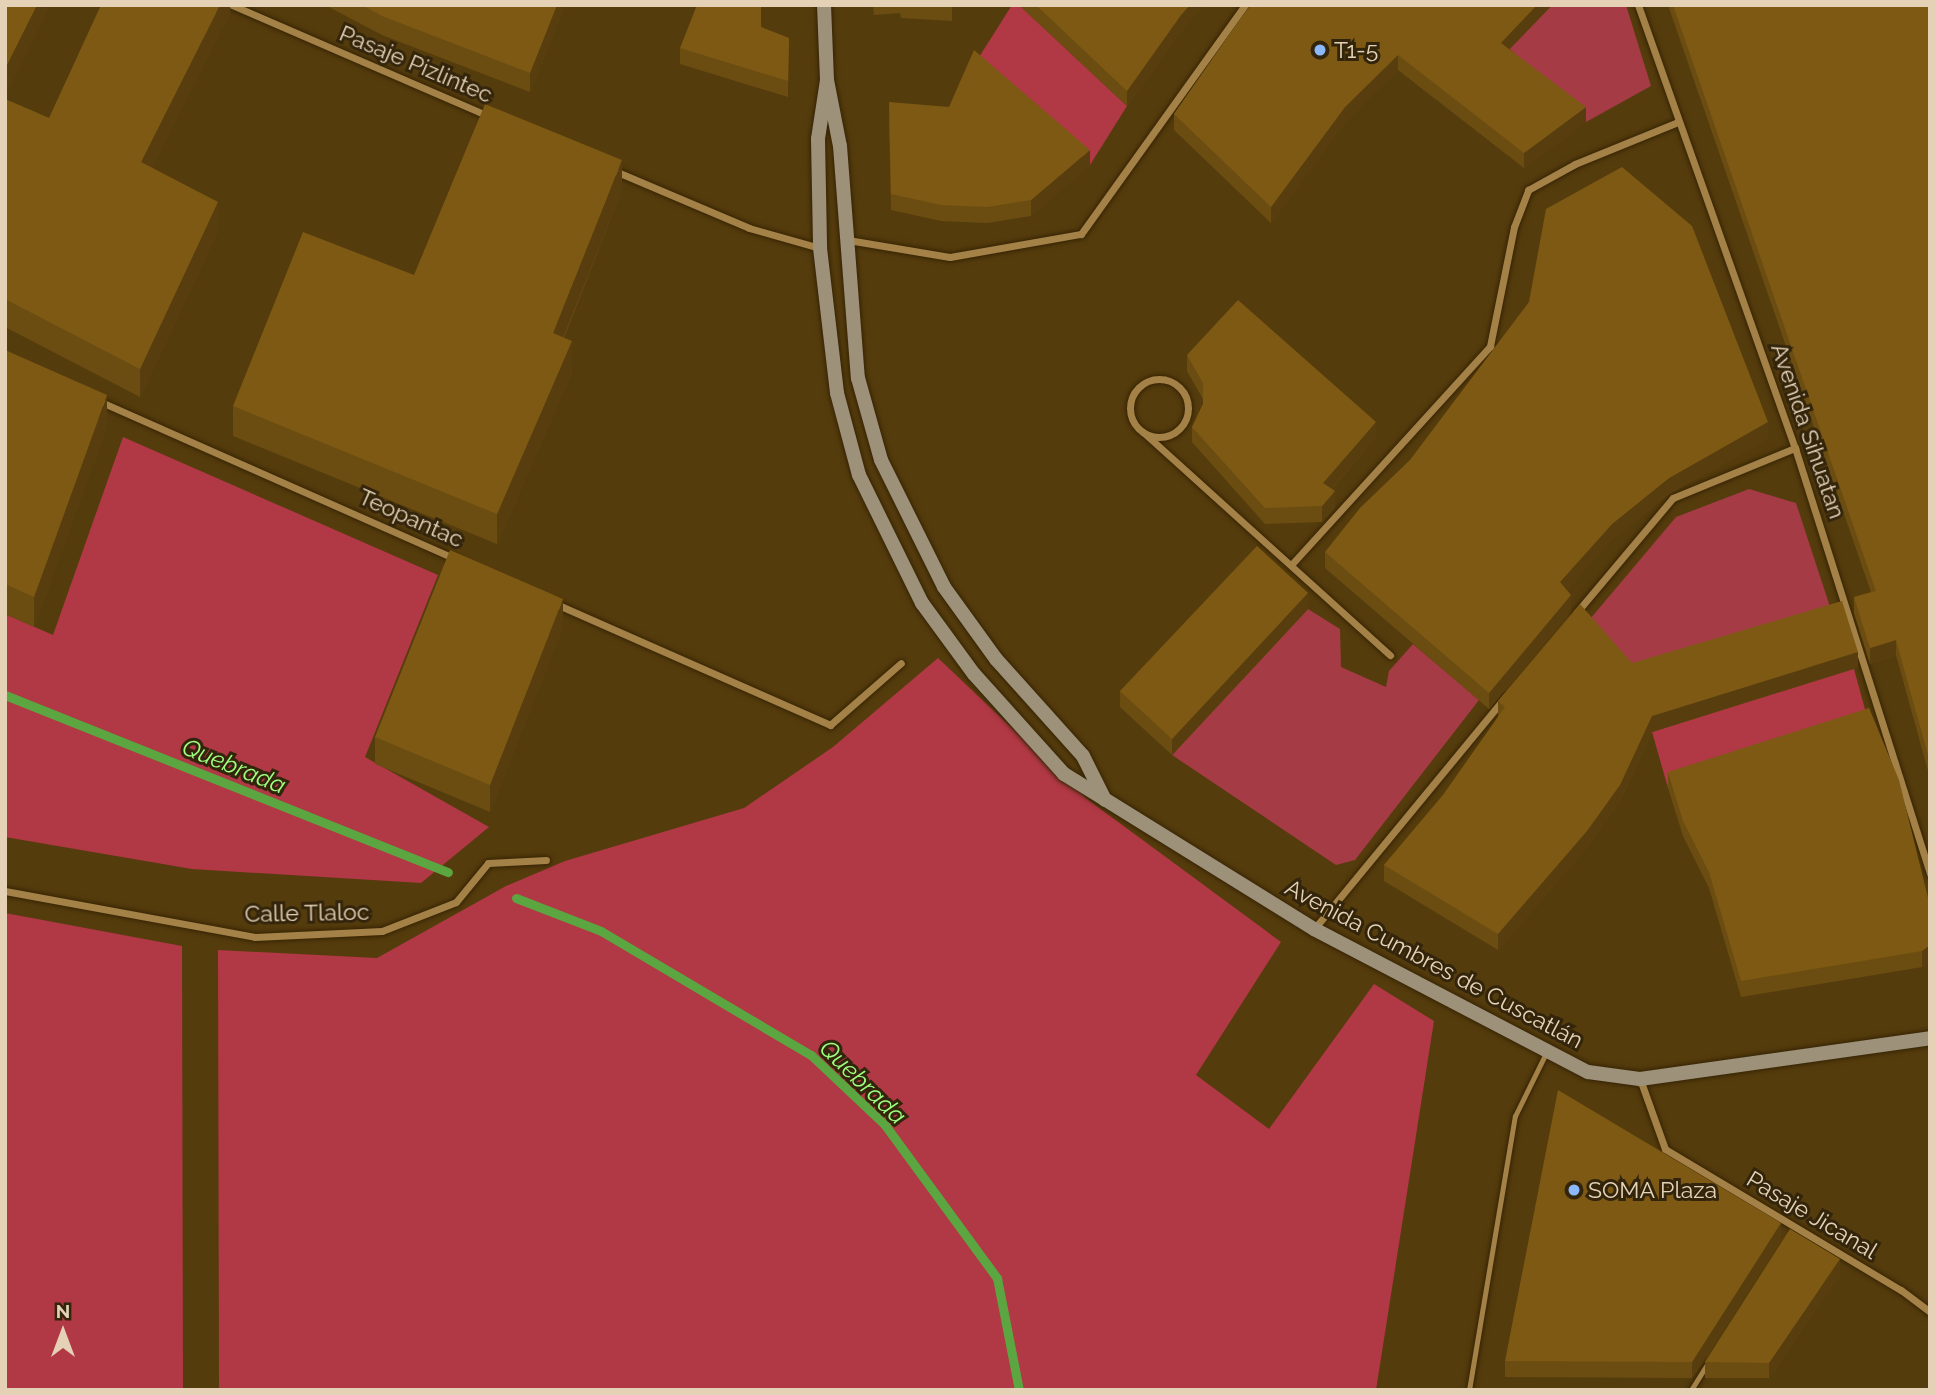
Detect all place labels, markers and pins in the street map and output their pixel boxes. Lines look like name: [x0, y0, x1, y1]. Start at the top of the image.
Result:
place label: T1-5: [1334, 36, 1378, 64]
marker: T1-5: [1312, 42, 1328, 58]
place label: SOMA Plaza: [1588, 1176, 1718, 1204]
marker: SOMA Plaza: [1566, 1182, 1582, 1198]

